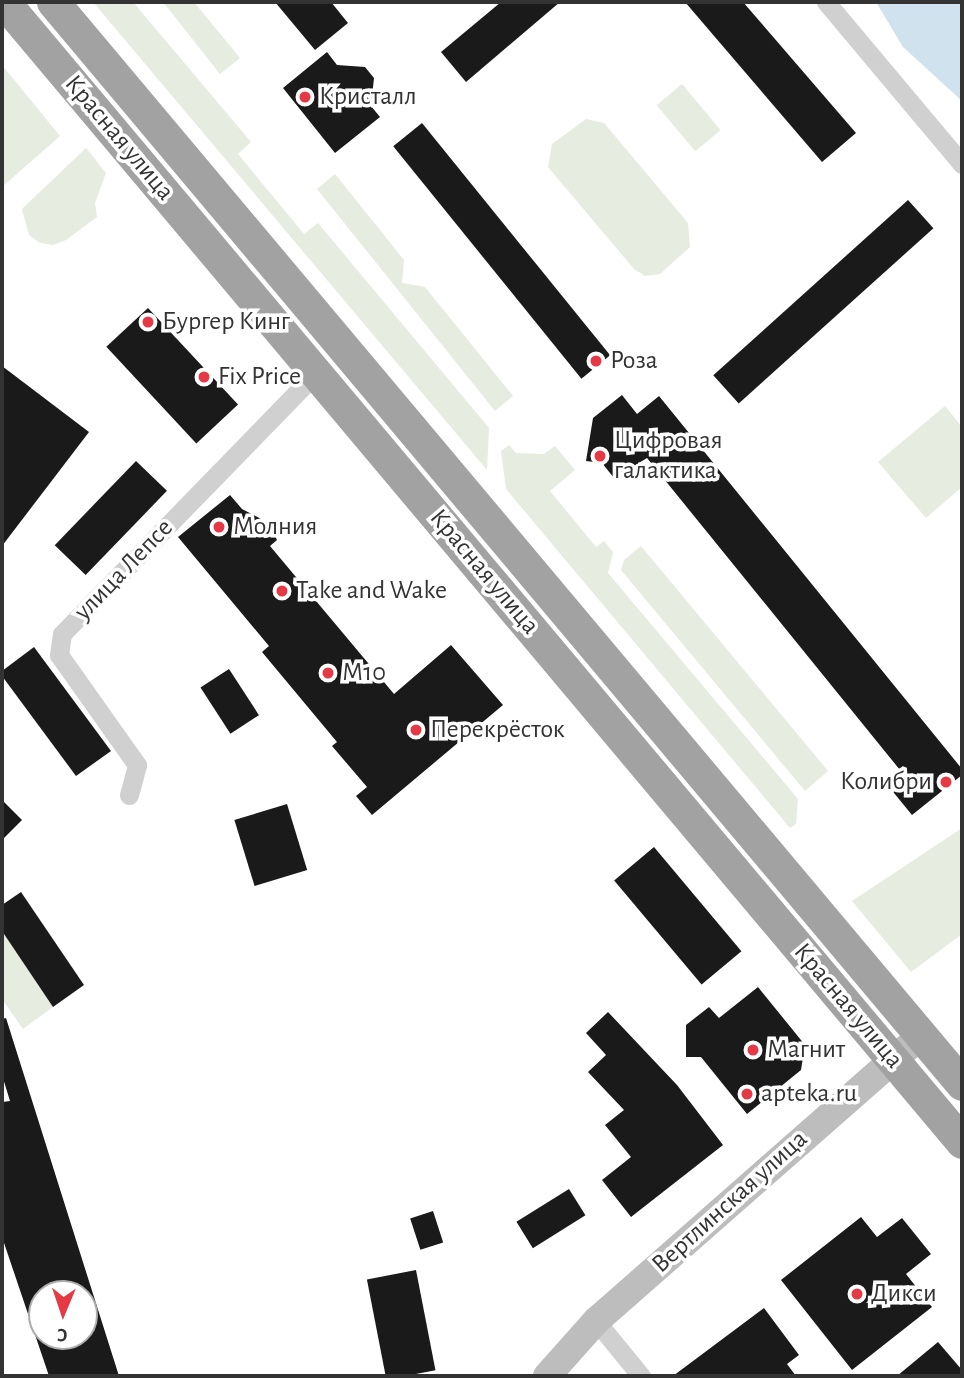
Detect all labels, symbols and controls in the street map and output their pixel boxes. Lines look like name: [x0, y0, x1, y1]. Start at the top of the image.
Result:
street label: Красная улица: [58, 69, 180, 207]
place label: Кристалл: [319, 81, 417, 113]
marker: Кристалл: [297, 89, 313, 105]
place label: Бургер Кинг: [162, 306, 290, 338]
marker: Бургер Кинг: [140, 314, 156, 330]
place label: Роза: [610, 345, 658, 377]
marker: Роза: [588, 353, 604, 369]
place label: Fix Price: [218, 361, 301, 393]
marker: Fix Price: [196, 369, 212, 385]
place label: Цифровая галактика: [614, 425, 723, 486]
marker: Цифровая галактика: [592, 448, 608, 464]
street label: Красная улица: [423, 503, 545, 641]
place label: Молния: [233, 511, 317, 543]
street label: улица Лепсе: [68, 513, 180, 627]
marker: Молния: [211, 519, 227, 535]
place label: Take and Wake: [296, 575, 447, 607]
marker: Take and Wake: [274, 583, 290, 599]
place label: М10: [342, 657, 386, 689]
marker: М10: [320, 665, 336, 681]
place label: Перекрёсток: [430, 714, 565, 746]
marker: Перекрёсток: [408, 722, 424, 738]
place label: Колибри: [840, 766, 932, 798]
marker: Колибри: [938, 774, 954, 790]
street label: Красная улица: [787, 937, 909, 1075]
place label: Магнит: [767, 1034, 845, 1066]
marker: Магнит: [745, 1042, 761, 1058]
place label: apteka.ru: [761, 1078, 857, 1110]
marker: apteka.ru: [739, 1086, 755, 1102]
street label: Вертлинская улица: [646, 1124, 814, 1280]
place label: Дикси: [871, 1278, 937, 1310]
north arrow: [28, 1280, 98, 1350]
marker: Дикси: [849, 1286, 865, 1302]
text: С: [57, 1325, 68, 1344]

